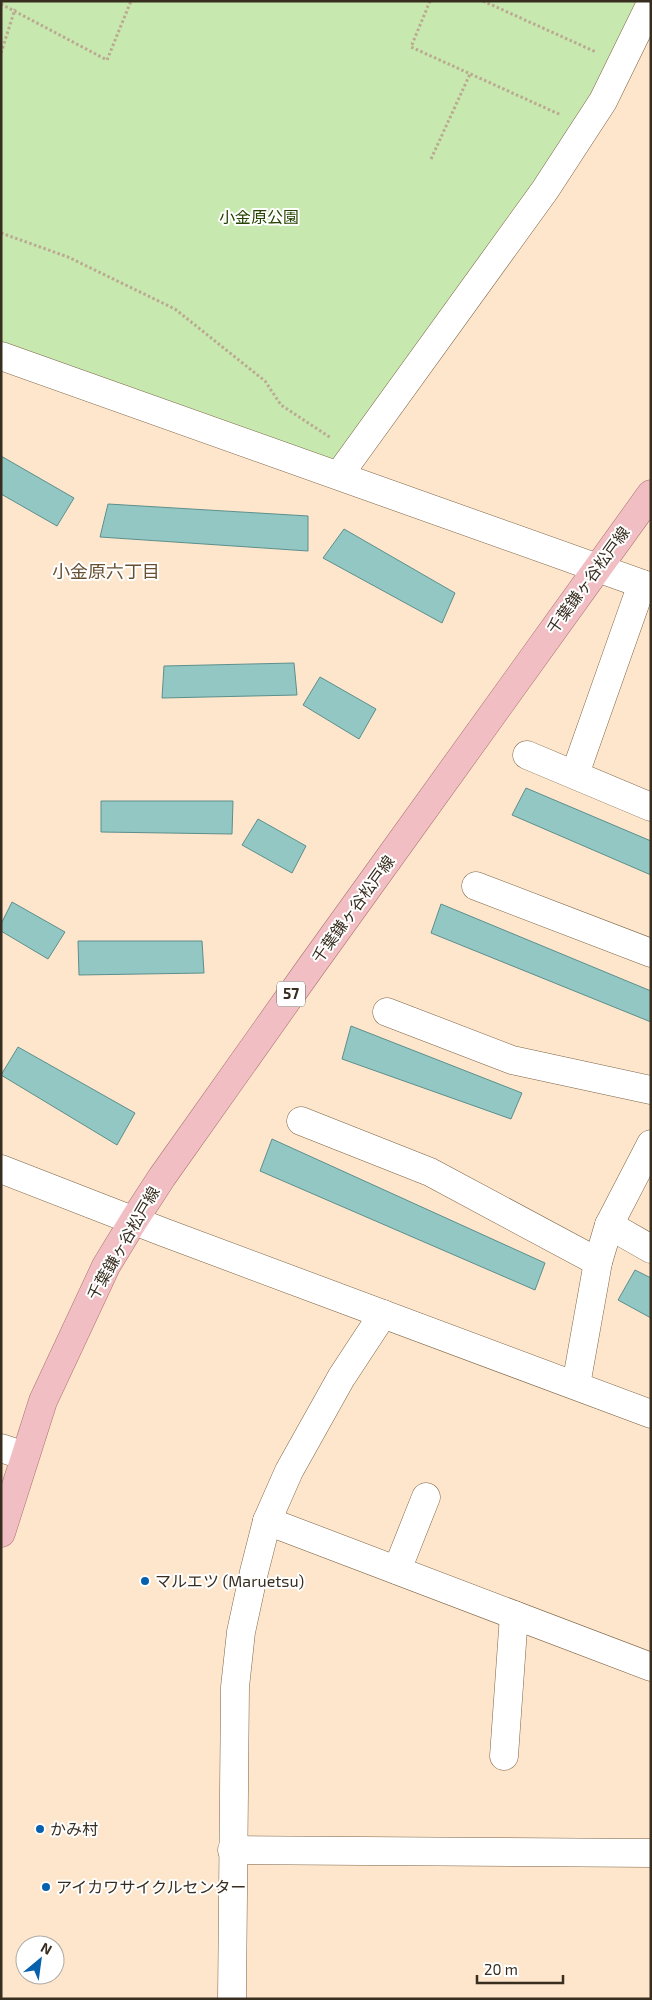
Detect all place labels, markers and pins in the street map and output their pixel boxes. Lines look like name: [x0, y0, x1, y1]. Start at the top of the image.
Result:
place label: マルエツ (Maruetsu): [155, 1571, 304, 1590]
marker: マルエツ (Maruetsu): [139, 1575, 151, 1587]
place label: かみ村: [50, 1819, 98, 1838]
marker: かみ村: [34, 1823, 46, 1835]
place label: アイカワサイクルセンター: [56, 1877, 246, 1896]
marker: アイカワサイクルセンター: [40, 1881, 52, 1893]

